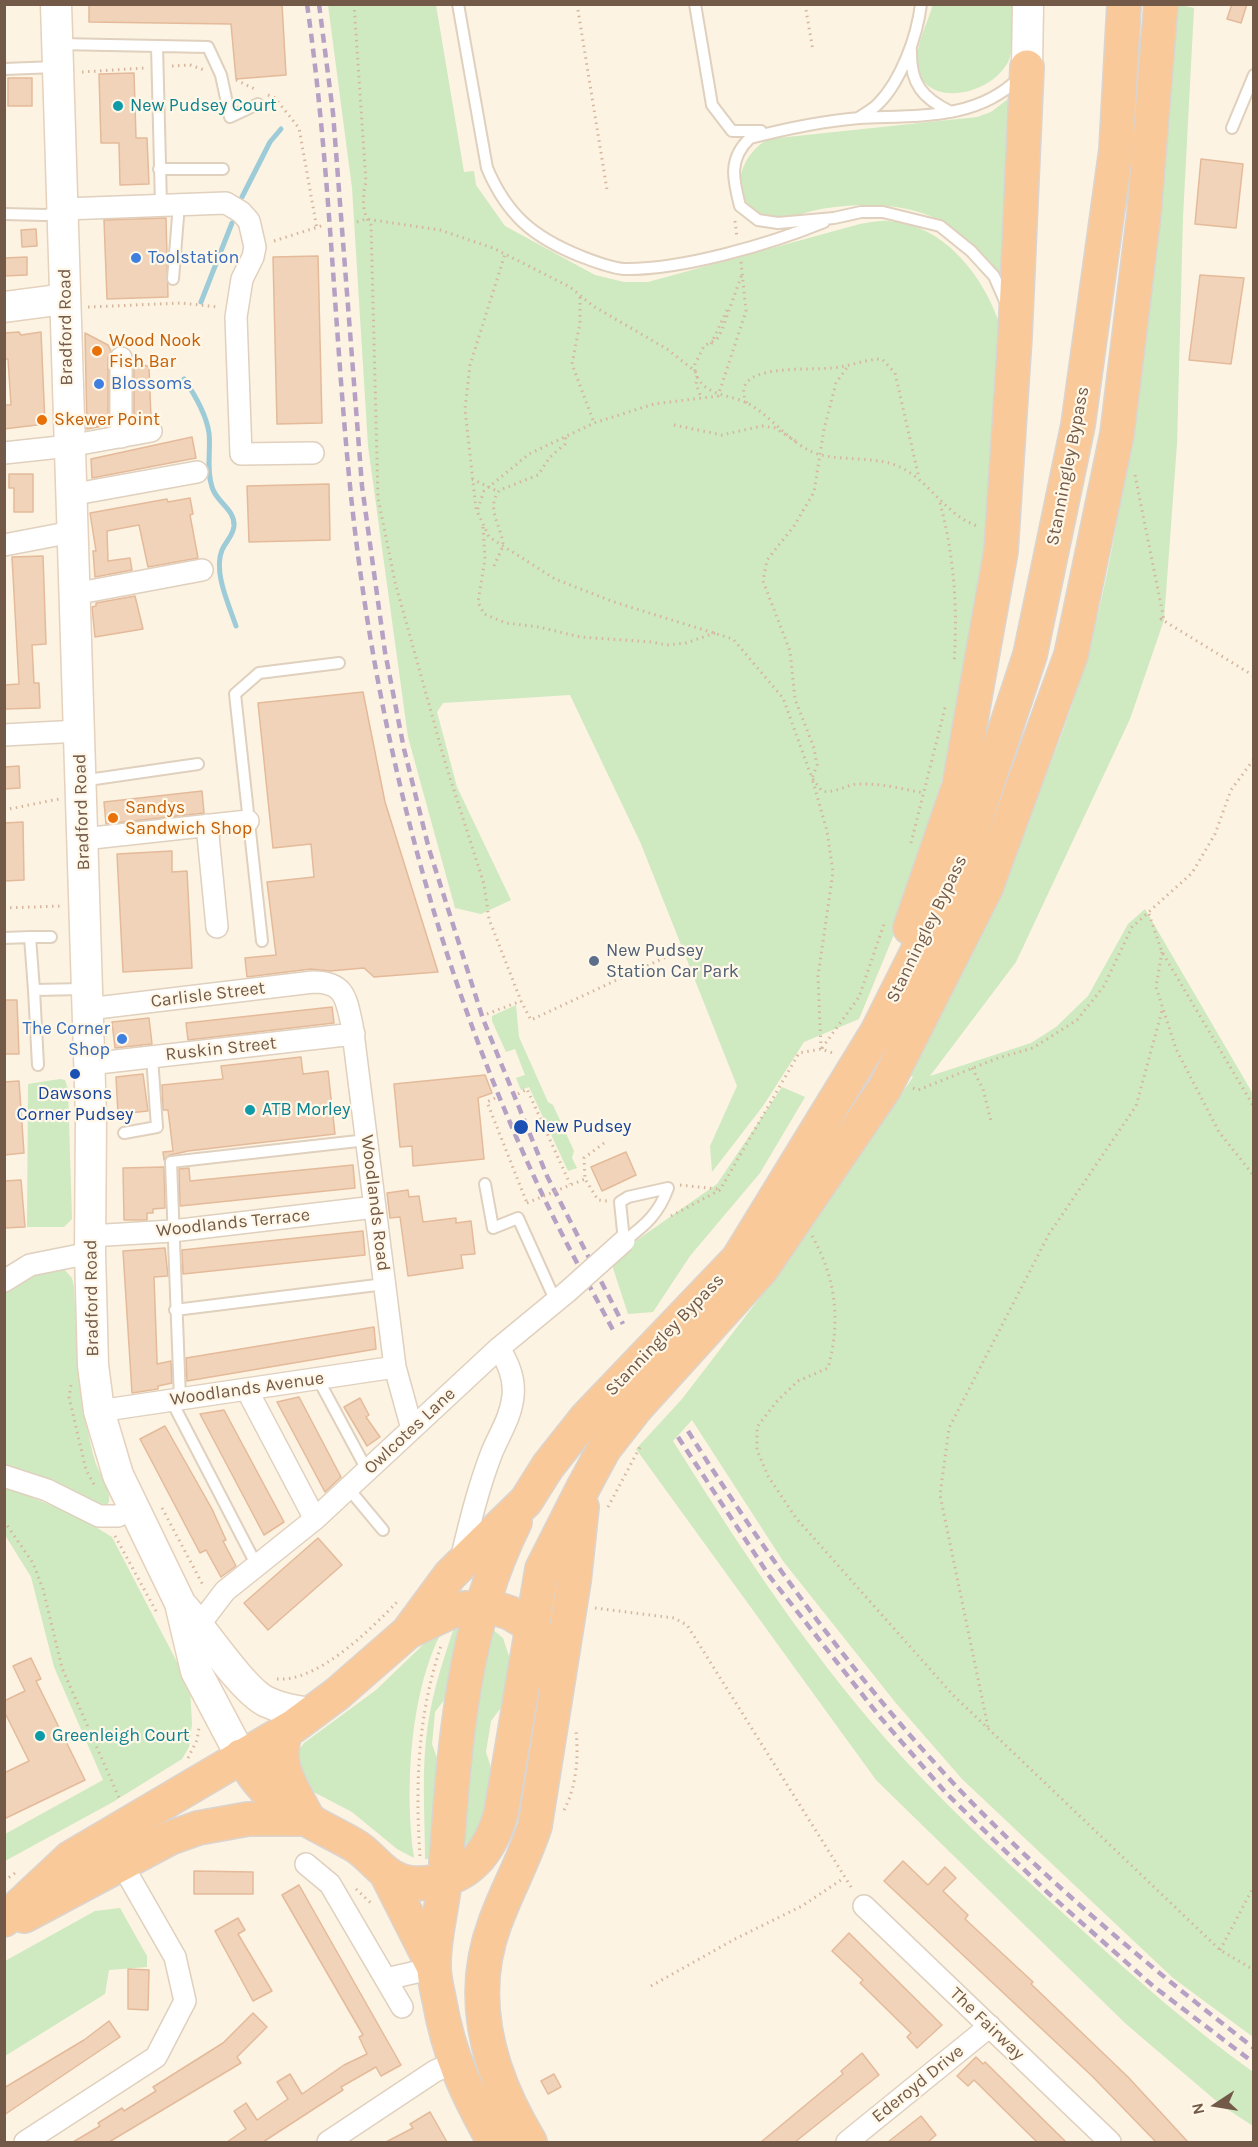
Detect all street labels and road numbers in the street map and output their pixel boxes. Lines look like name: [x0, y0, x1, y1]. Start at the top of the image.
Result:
street label: Bradford Road: [54, 268, 78, 386]
street label: Stanningley Bypass: [1042, 385, 1094, 547]
street label: Bradford Road: [69, 753, 95, 871]
street label: Stanningley Bypass: [882, 852, 972, 1006]
street label: Carlisle Street: [149, 977, 267, 1013]
street label: Ruskin Street: [164, 1032, 278, 1066]
street label: Woodlands Road: [356, 1133, 394, 1273]
street label: Woodlands Terrace: [155, 1204, 311, 1242]
street label: Bradford Road: [80, 1239, 104, 1357]
street label: Stanningley Bypass: [601, 1269, 729, 1401]
street label: Woodlands Avenue: [169, 1367, 325, 1411]
street label: Owlcotes Lane: [360, 1383, 460, 1479]
street label: The Fairway: [945, 1983, 1029, 2065]
street label: Ederoyd Drive: [868, 2040, 968, 2128]

